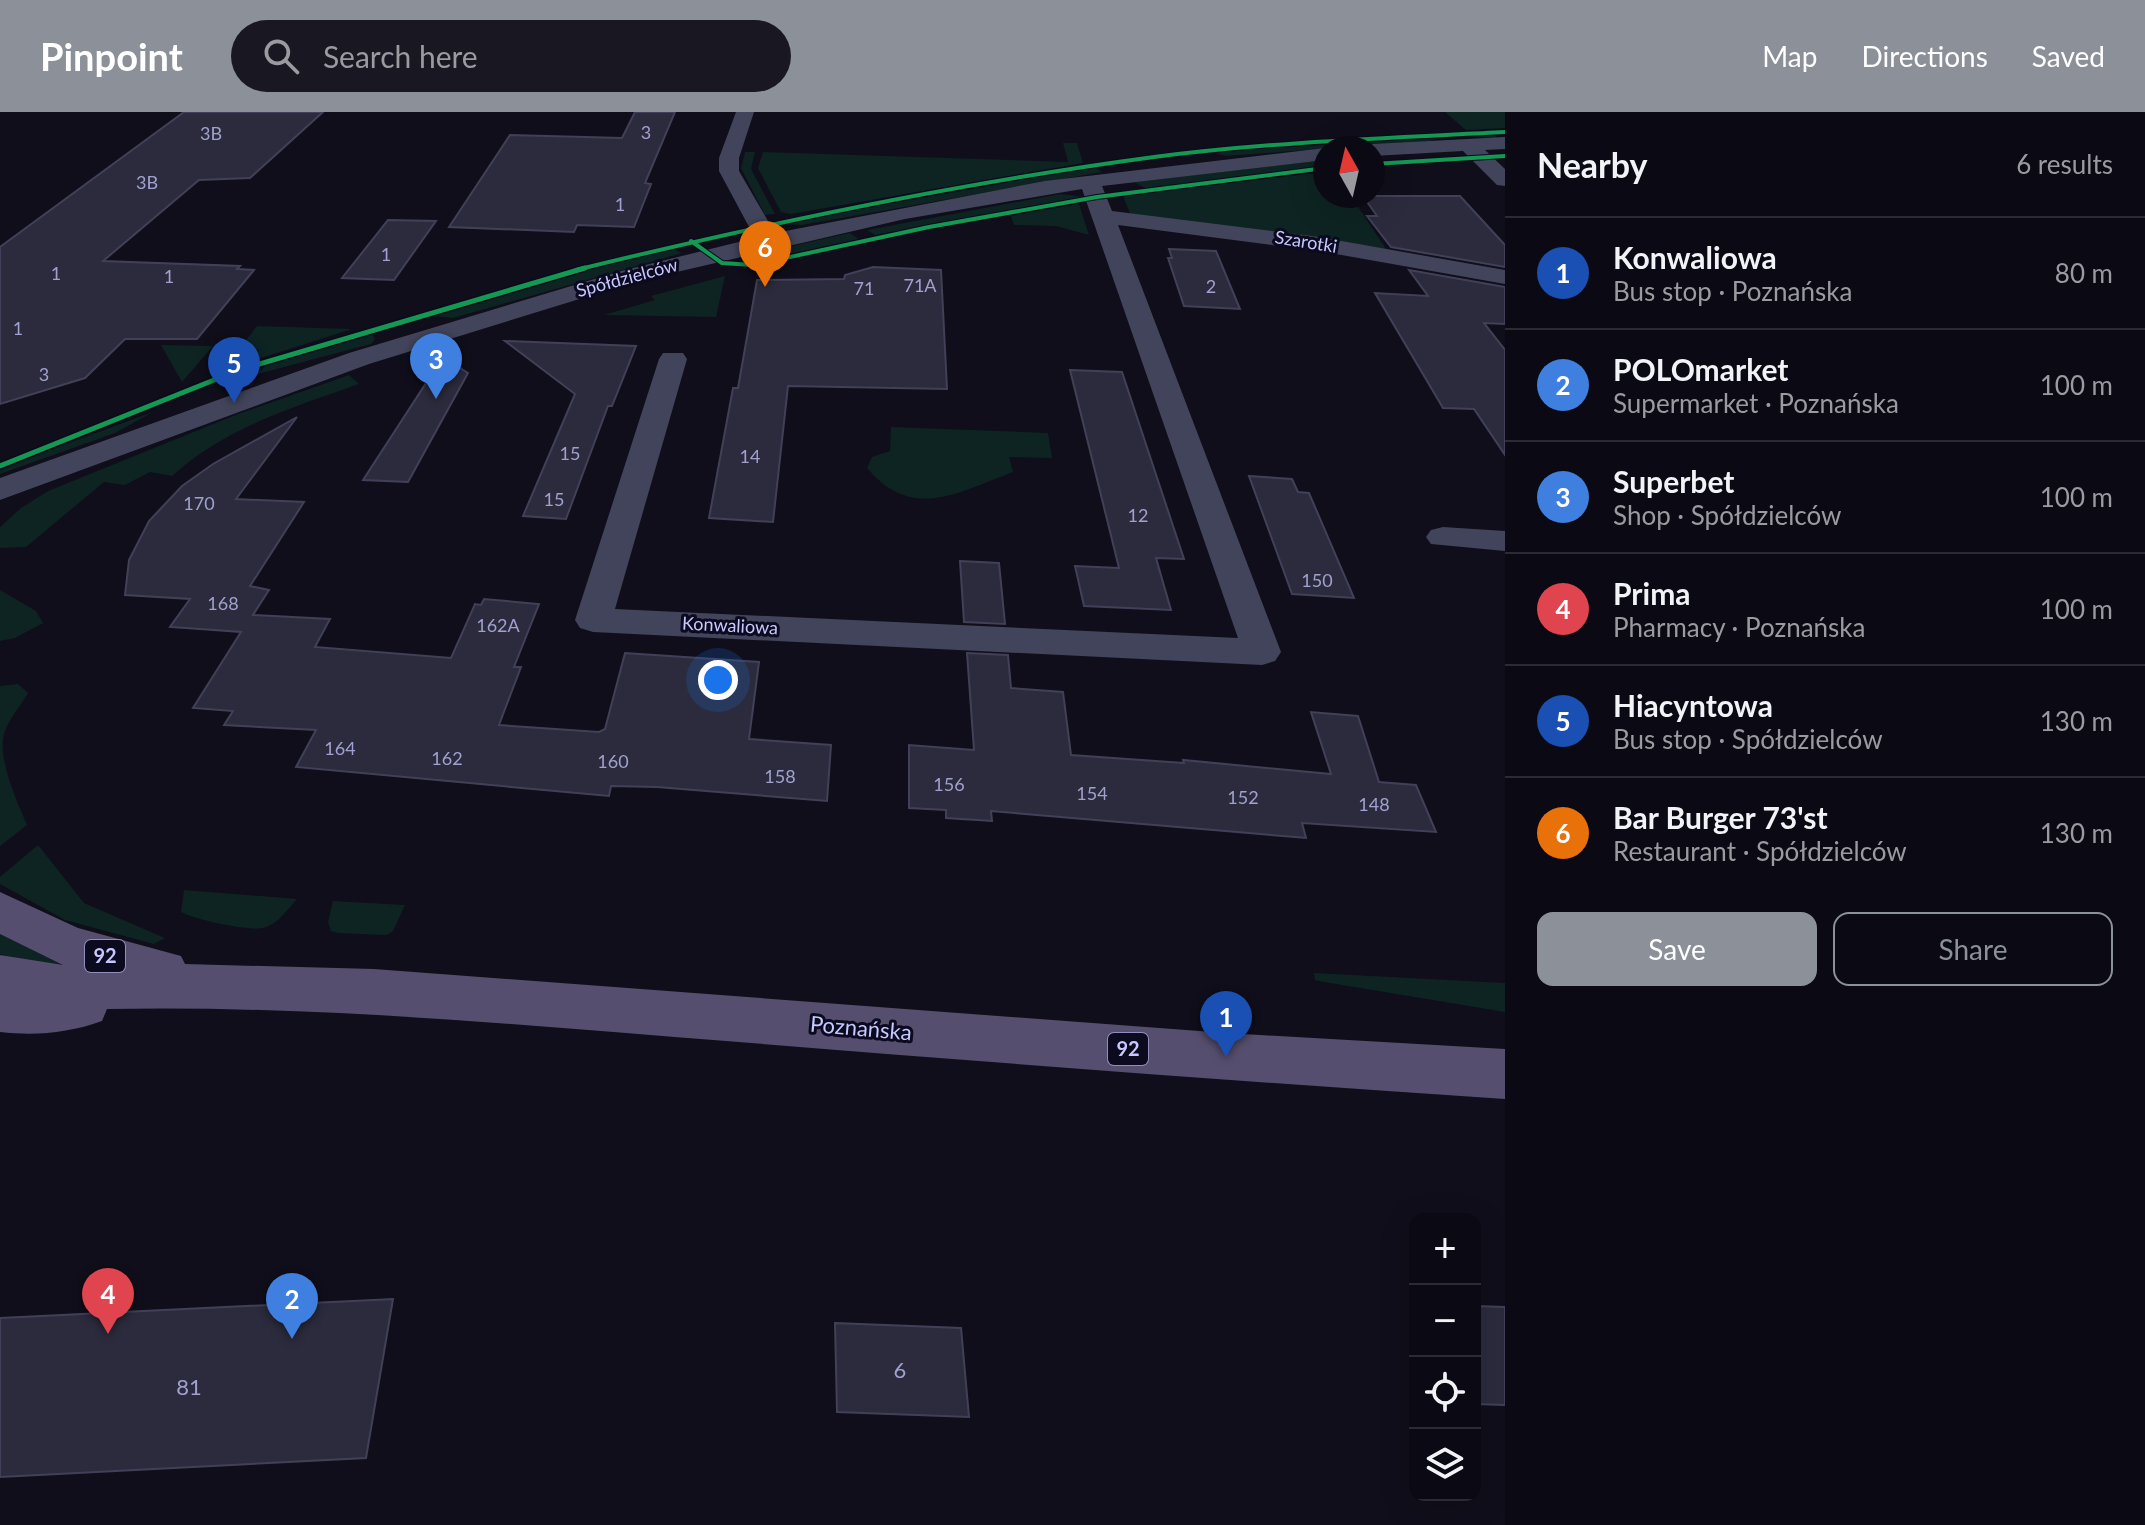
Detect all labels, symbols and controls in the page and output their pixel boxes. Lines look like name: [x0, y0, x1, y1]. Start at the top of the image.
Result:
search box: [231, 20, 791, 92]
text: Pinpoint: [40, 33, 183, 79]
icon: search: [259, 34, 303, 78]
text: Search here: [323, 38, 478, 74]
text: Map: [1762, 39, 1817, 73]
text: Directions: [1861, 39, 1988, 73]
text: Saved: [2032, 39, 2105, 73]
house number: 3: [641, 121, 651, 143]
house number: 3B: [200, 122, 222, 144]
north arrow: [1313, 136, 1385, 208]
text: Nearby: [1537, 144, 1648, 185]
text: 6 results: [2016, 148, 2113, 180]
house number: 3B: [136, 171, 158, 193]
house number: 1: [615, 193, 625, 215]
pin: 6: [739, 221, 791, 287]
street label: Szarotki: [1273, 225, 1339, 257]
text: Konwaliowa: [1613, 239, 1777, 275]
house number: 1: [381, 243, 391, 265]
street label: Spółdzielców: [573, 253, 680, 301]
text: 1: [1555, 257, 1571, 289]
text: 80 m: [2055, 257, 2113, 289]
house number: 1: [51, 262, 61, 284]
house number: 1: [164, 265, 174, 287]
house number: 71A: [903, 274, 937, 296]
house number: 2: [1206, 275, 1216, 297]
text: Bus stop · Poznańska: [1613, 275, 1852, 307]
house number: 71: [854, 277, 874, 299]
house number: 1: [13, 317, 23, 339]
pin: 3: [410, 333, 462, 399]
pin: 5: [208, 337, 260, 403]
text: POLOmarket: [1613, 351, 1788, 387]
house number: 3: [39, 363, 49, 385]
text: 2: [1555, 369, 1571, 401]
text: 100 m: [2040, 369, 2113, 401]
text: Supermarket · Poznańska: [1613, 387, 1899, 419]
house number: 15: [560, 442, 580, 464]
house number: 14: [740, 445, 760, 467]
text: Superbet: [1613, 463, 1734, 499]
text: 3: [1555, 481, 1571, 513]
text: 100 m: [2040, 481, 2113, 513]
house number: 15: [544, 488, 564, 510]
house number: 170: [183, 492, 215, 514]
text: Shop · Spółdzielców: [1613, 499, 1842, 531]
house number: 12: [1128, 504, 1148, 526]
house number: 150: [1301, 569, 1333, 591]
text: Prima: [1613, 575, 1691, 611]
house number: 168: [207, 592, 239, 614]
text: 4: [1555, 593, 1571, 625]
text: 100 m: [2040, 593, 2113, 625]
text: Pharmacy · Poznańska: [1613, 611, 1865, 643]
street label: Konwaliowa: [682, 612, 779, 638]
house number: 162A: [476, 614, 521, 636]
your location: [698, 660, 738, 700]
text: Hiacyntowa: [1613, 687, 1773, 723]
text: 5: [1555, 705, 1571, 737]
text: 130 m: [2040, 705, 2113, 737]
text: Bus stop · Spółdzielców: [1613, 723, 1883, 755]
house number: 164: [324, 737, 356, 759]
house number: 162: [431, 747, 463, 769]
house number: 160: [597, 750, 629, 772]
house number: 158: [764, 765, 796, 787]
house number: 156: [933, 773, 965, 795]
house number: 154: [1076, 782, 1108, 804]
house number: 152: [1227, 786, 1259, 808]
house number: 148: [1358, 793, 1390, 815]
text: Bar Burger 73'st: [1613, 799, 1828, 835]
text: 6: [1555, 817, 1571, 849]
text: 130 m: [2040, 817, 2113, 849]
text: Restaurant · Spółdzielców: [1613, 835, 1907, 867]
button: Save: [1537, 912, 1817, 986]
button: Share: [1833, 912, 2113, 986]
road number: 92: [85, 940, 125, 972]
pin: 1: [1200, 991, 1252, 1057]
street label: Poznańska: [809, 1010, 913, 1045]
road number: 92: [1108, 1033, 1148, 1065]
map controls: [1409, 1213, 1481, 1501]
button: +: [1409, 1213, 1481, 1285]
pin: 4: [82, 1268, 134, 1334]
pin: 2: [266, 1273, 318, 1339]
button: −: [1409, 1285, 1481, 1357]
house number: 6: [894, 1356, 906, 1383]
button: locate: [1409, 1357, 1481, 1429]
house number: 81: [176, 1373, 202, 1400]
button: layers: [1409, 1429, 1481, 1501]

